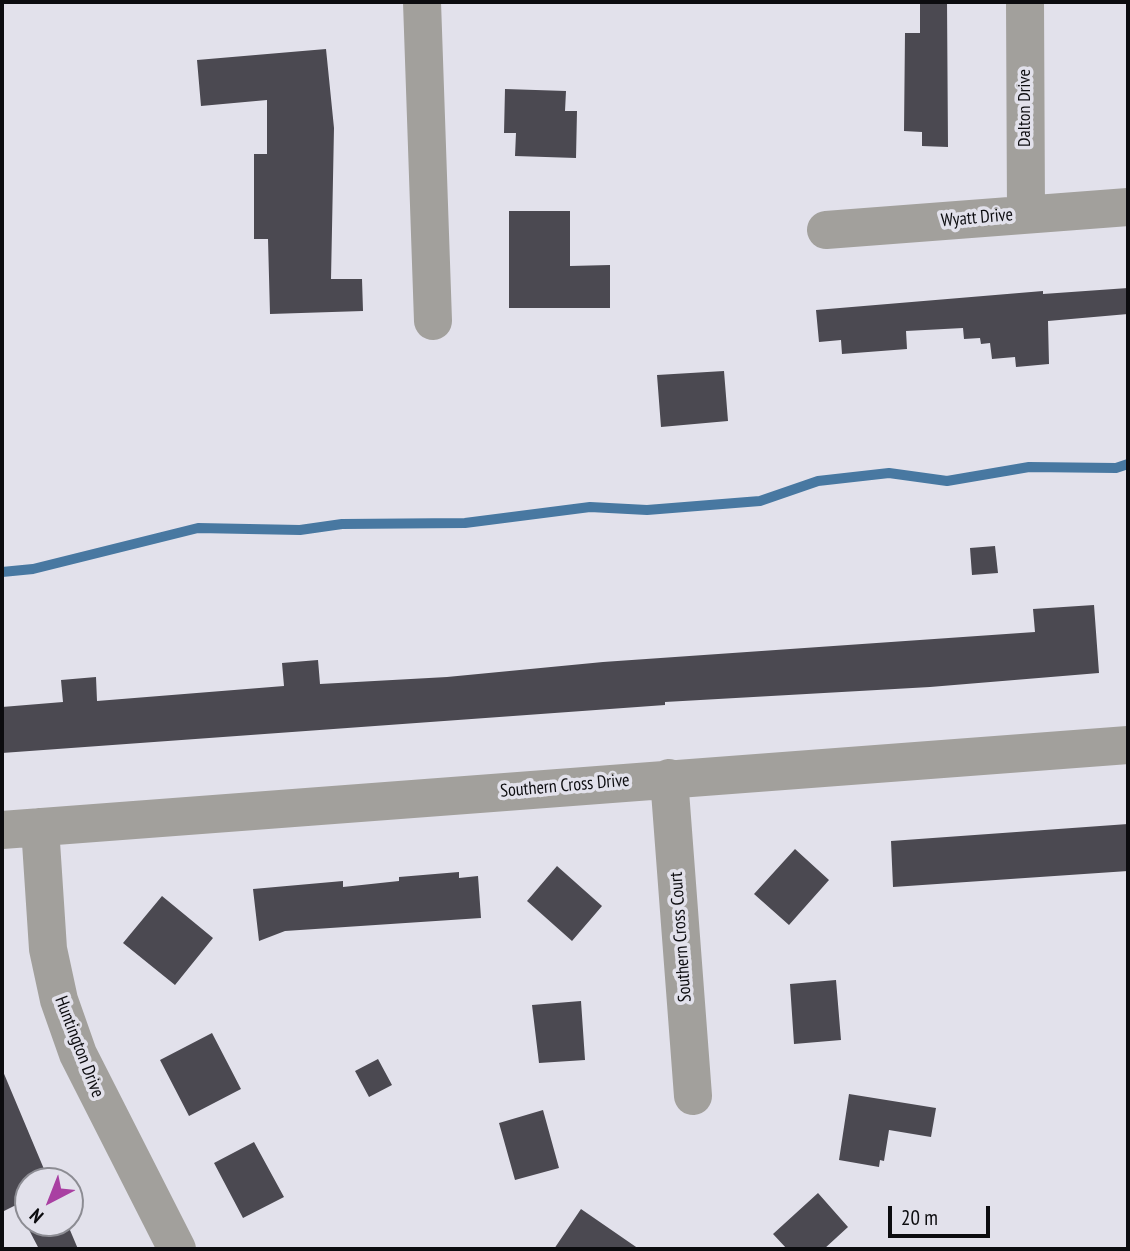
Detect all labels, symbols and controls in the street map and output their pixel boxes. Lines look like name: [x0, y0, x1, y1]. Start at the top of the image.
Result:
street label: Dalton Drive: [1014, 69, 1036, 147]
street label: Wyatt Drive: [940, 204, 1014, 232]
street label: Southern Cross Drive: [499, 770, 631, 802]
street label: Southern Cross Court: [666, 871, 696, 1003]
street label: Huntington Drive: [50, 993, 108, 1101]
north arrow: [14, 1167, 84, 1237]
scale bar: [892, 1192, 993, 1236]
text: N: [24, 1204, 48, 1228]
text: 20 m: [901, 1204, 938, 1231]

